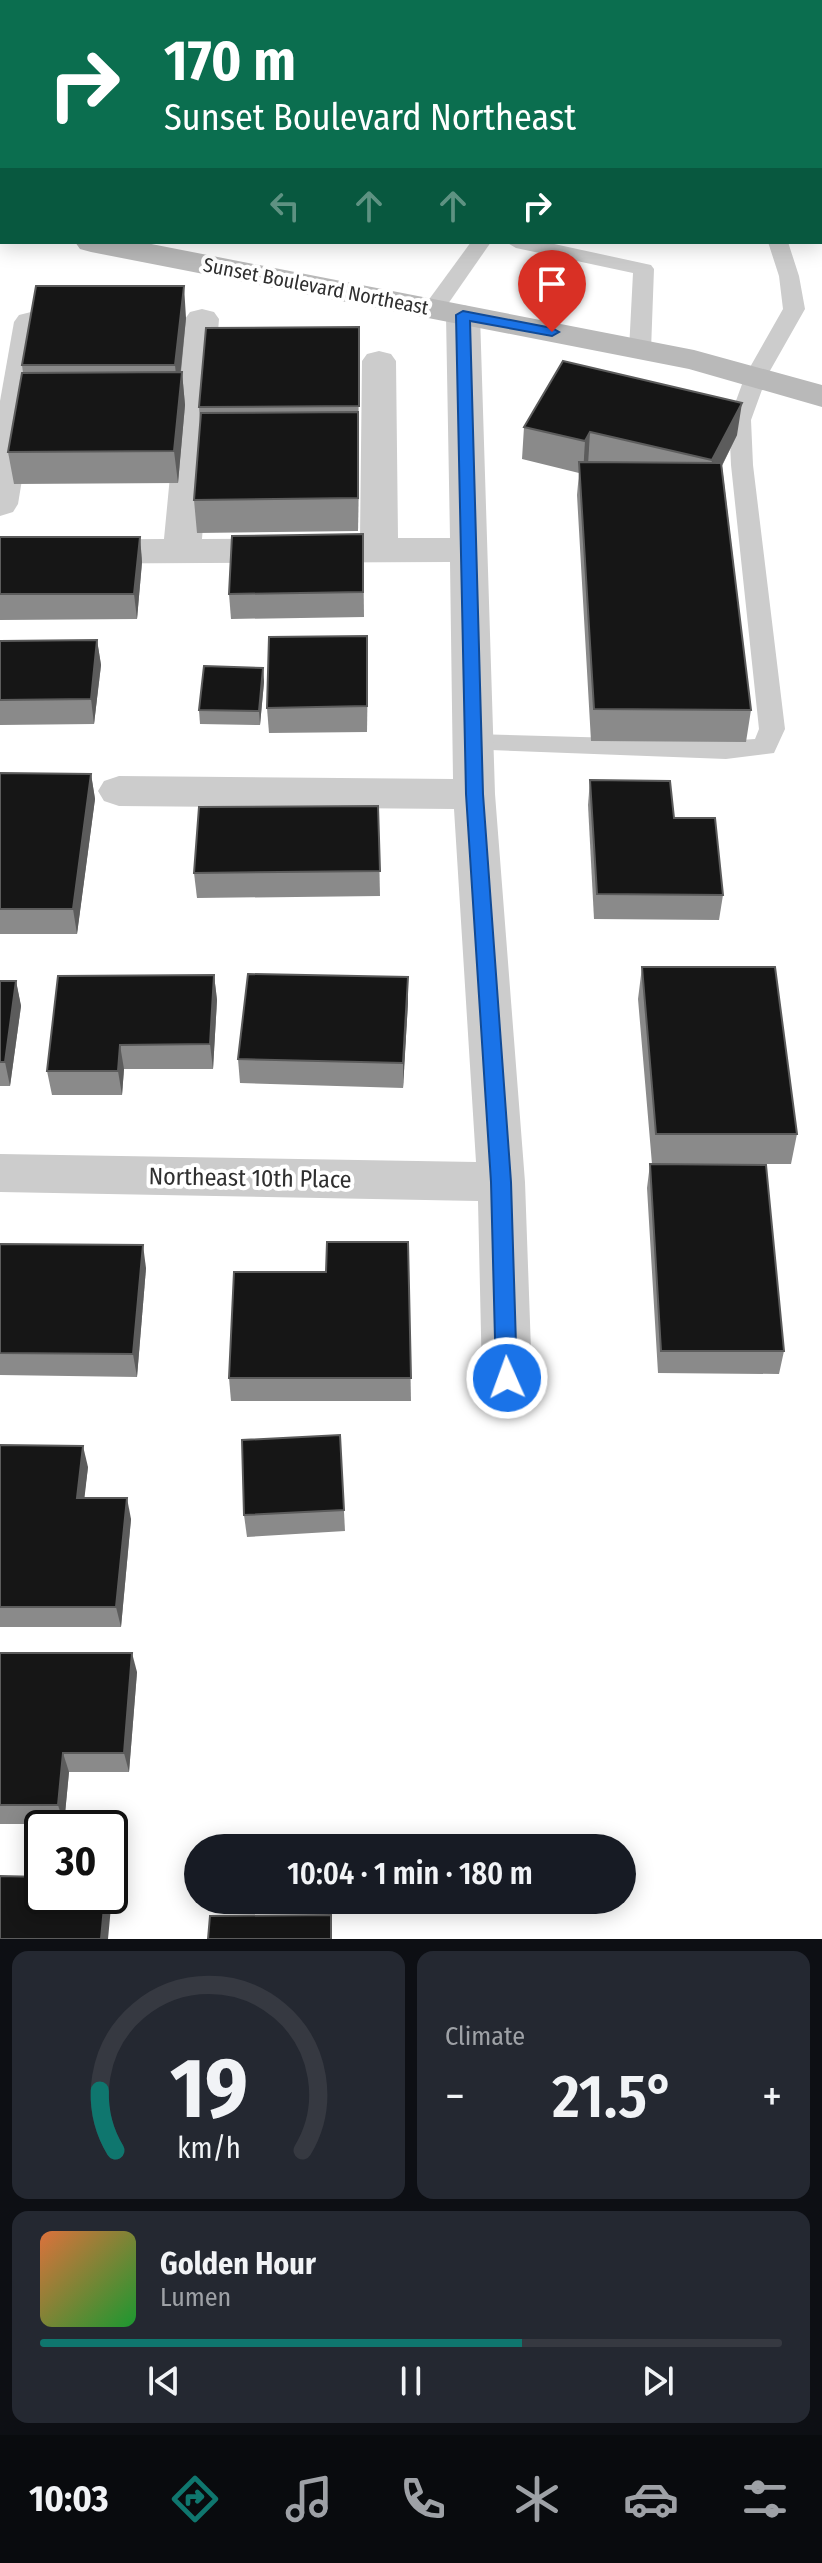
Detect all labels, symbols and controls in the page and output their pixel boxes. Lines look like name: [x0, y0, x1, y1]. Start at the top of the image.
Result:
text: 170 m: [164, 28, 296, 95]
icon: right: [32, 32, 136, 136]
text: Sunset Boulevard Northeast: [164, 96, 576, 140]
icon: left: [263, 184, 307, 228]
icon: ahead: [347, 184, 391, 228]
icon: ahead: [431, 184, 475, 228]
icon: right: [515, 184, 559, 228]
pin: [518, 250, 586, 332]
street label: Sunset Boulevard Northeast: [201, 252, 431, 320]
icon: arrive: [530, 262, 574, 306]
street label: Northeast 10th Place: [148, 1162, 352, 1194]
position arrow: [465, 1336, 549, 1420]
speed limit sign: 30: [24, 1810, 128, 1914]
text: 10:04 · 1 min · 180 m: [287, 1856, 533, 1892]
text: Climate: [445, 2021, 525, 2052]
text: 19: [169, 2039, 248, 2139]
text: 21.5°: [552, 2061, 674, 2133]
text: −: [445, 2070, 465, 2123]
text: +: [762, 2070, 782, 2123]
text: km/h: [177, 2131, 240, 2166]
text: Golden Hour: [160, 2246, 316, 2282]
text: Lumen: [160, 2282, 231, 2313]
icon: previous: [142, 2359, 186, 2403]
icon: pause: [389, 2359, 433, 2403]
icon: next: [636, 2359, 680, 2403]
icon: directions: [167, 2471, 223, 2527]
icon: music: [281, 2471, 337, 2527]
icon: phone: [395, 2471, 451, 2527]
icon: climate: [509, 2471, 565, 2527]
icon: car: [623, 2471, 679, 2527]
icon: filters: [737, 2471, 793, 2527]
text: 10:03: [29, 2477, 108, 2521]

